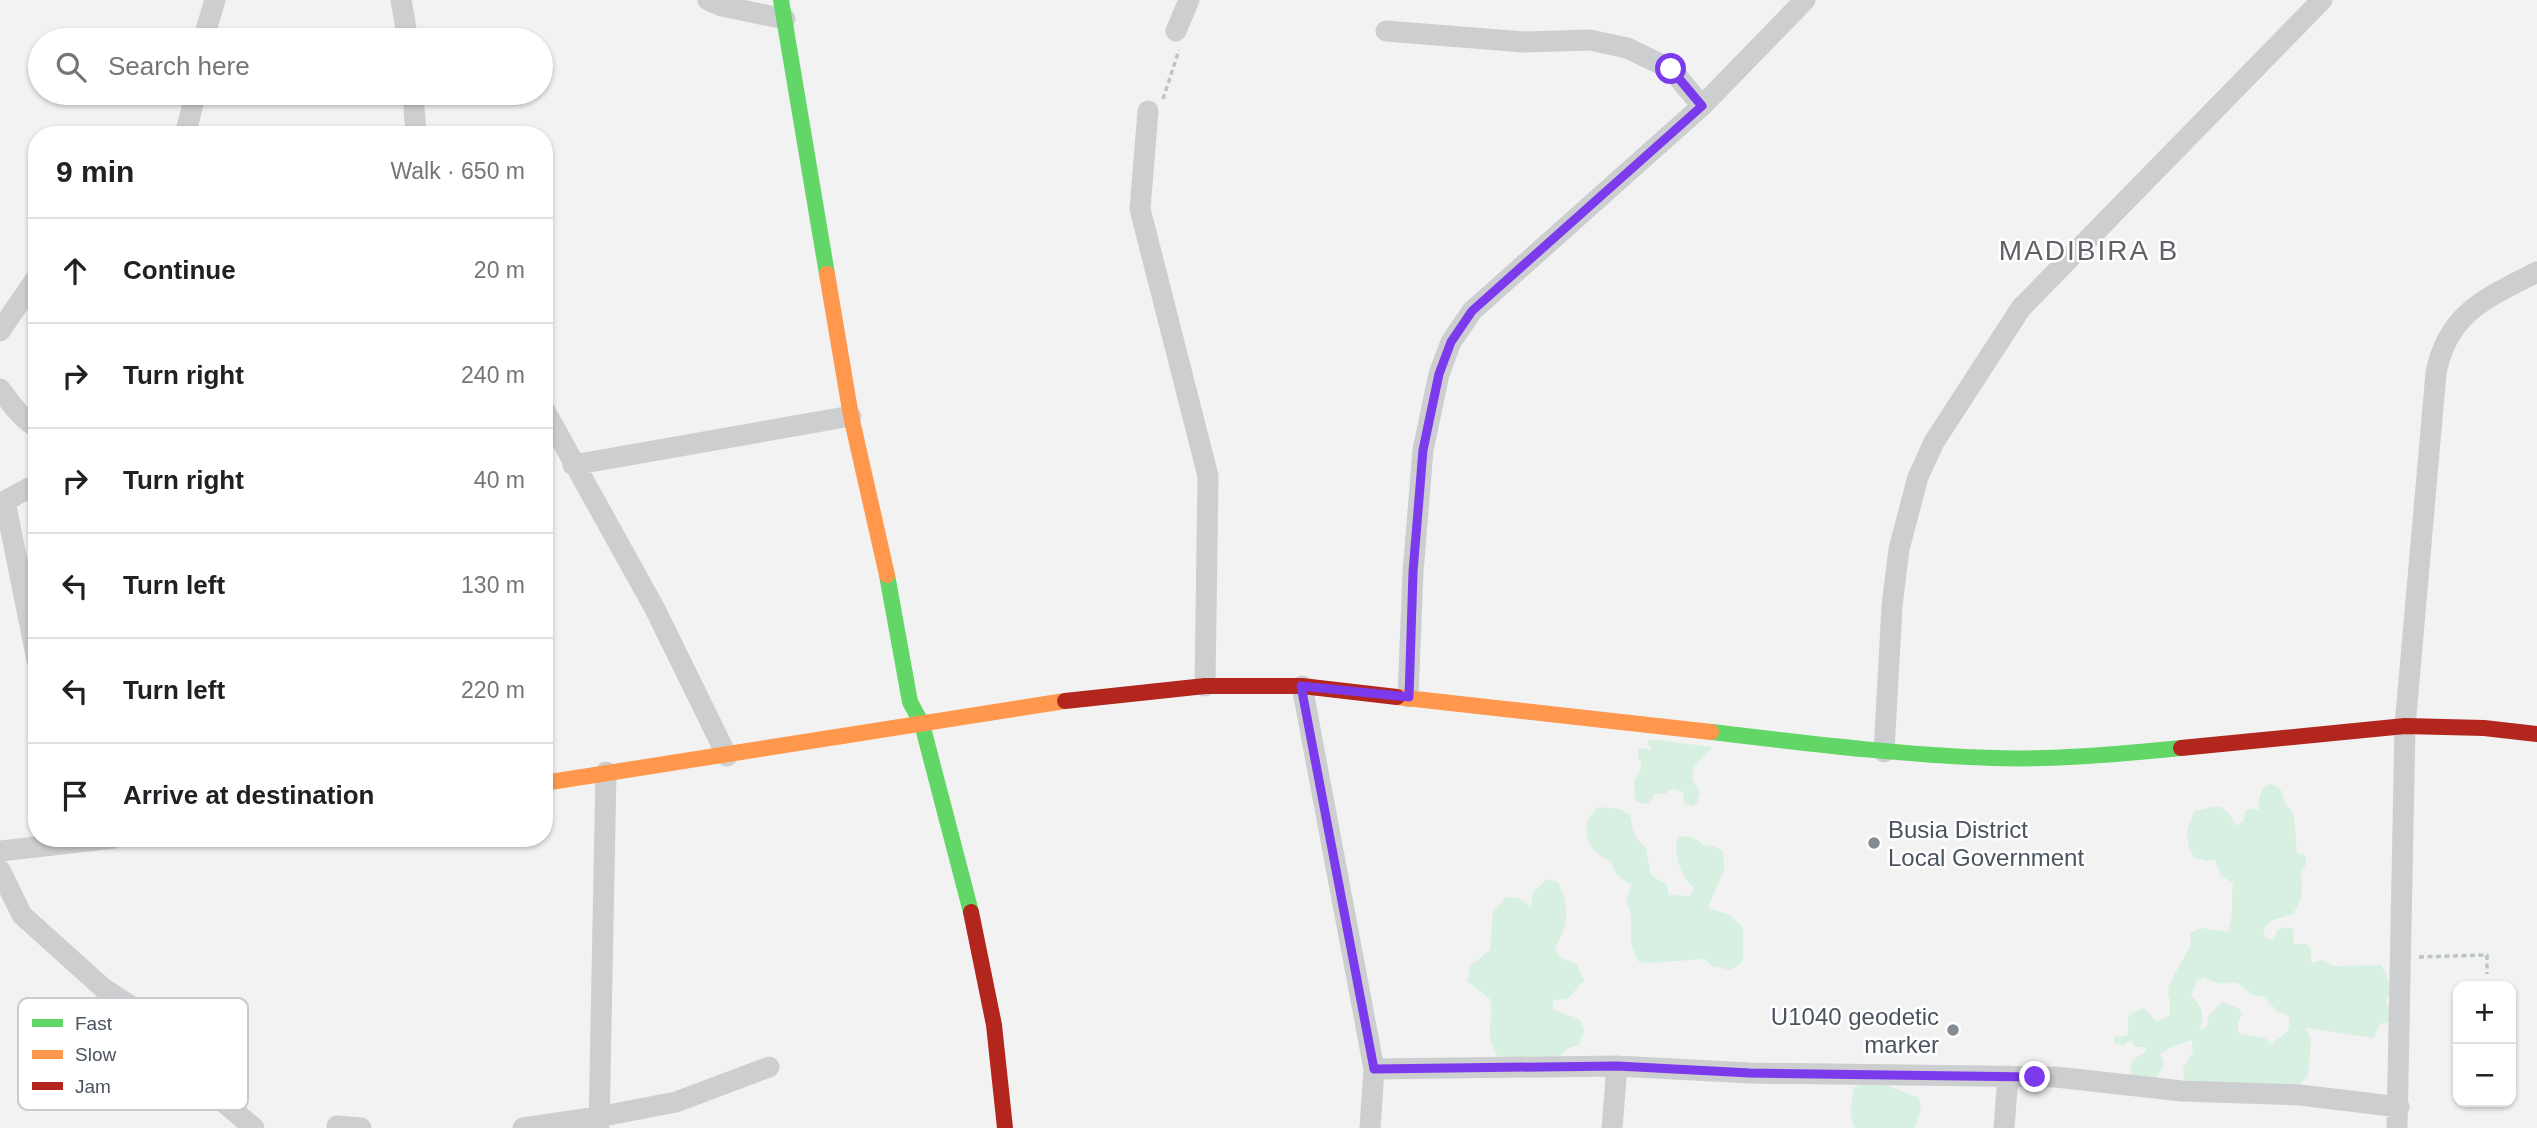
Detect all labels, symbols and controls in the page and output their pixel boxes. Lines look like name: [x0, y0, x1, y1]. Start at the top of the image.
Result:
search box: [28, 28, 553, 105]
icon: search: [52, 48, 90, 86]
text: Search here: [108, 51, 250, 81]
route start: [1655, 53, 1686, 84]
text: 9 min: [56, 155, 134, 188]
text: Walk · 650 m: [390, 158, 525, 184]
district label: MADIBIRA B: [1999, 235, 2179, 266]
icon: ahead: [56, 252, 94, 290]
text: Continue: [123, 255, 236, 285]
text: 20 m: [474, 257, 525, 283]
icon: right: [56, 357, 94, 395]
text: Turn right: [123, 360, 244, 390]
text: 240 m: [461, 362, 525, 388]
icon: right: [56, 462, 94, 500]
text: Turn right: [123, 465, 244, 495]
text: 40 m: [474, 467, 525, 493]
icon: left: [56, 567, 94, 605]
text: Turn left: [123, 570, 225, 600]
text: 130 m: [461, 572, 525, 598]
icon: left: [56, 672, 94, 710]
text: Turn left: [123, 675, 225, 705]
text: 220 m: [461, 677, 525, 703]
icon: arrive: [56, 777, 94, 815]
text: Arrive at destination: [123, 780, 374, 810]
place label: Busia District Local Government: [1888, 816, 2084, 871]
marker: Busia District Local Government: [1866, 835, 1882, 851]
map controls: [2453, 981, 2516, 1107]
button: +: [2453, 981, 2516, 1044]
legend: [18, 998, 248, 1110]
place label: U1040 geodetic marker: [1771, 1003, 1939, 1058]
text: Fast: [75, 1013, 113, 1034]
marker: U1040 geodetic marker: [1945, 1022, 1961, 1038]
text: Slow: [75, 1044, 116, 1065]
button: −: [2453, 1044, 2516, 1107]
route end: [2019, 1061, 2050, 1092]
text: Jam: [75, 1076, 111, 1097]

